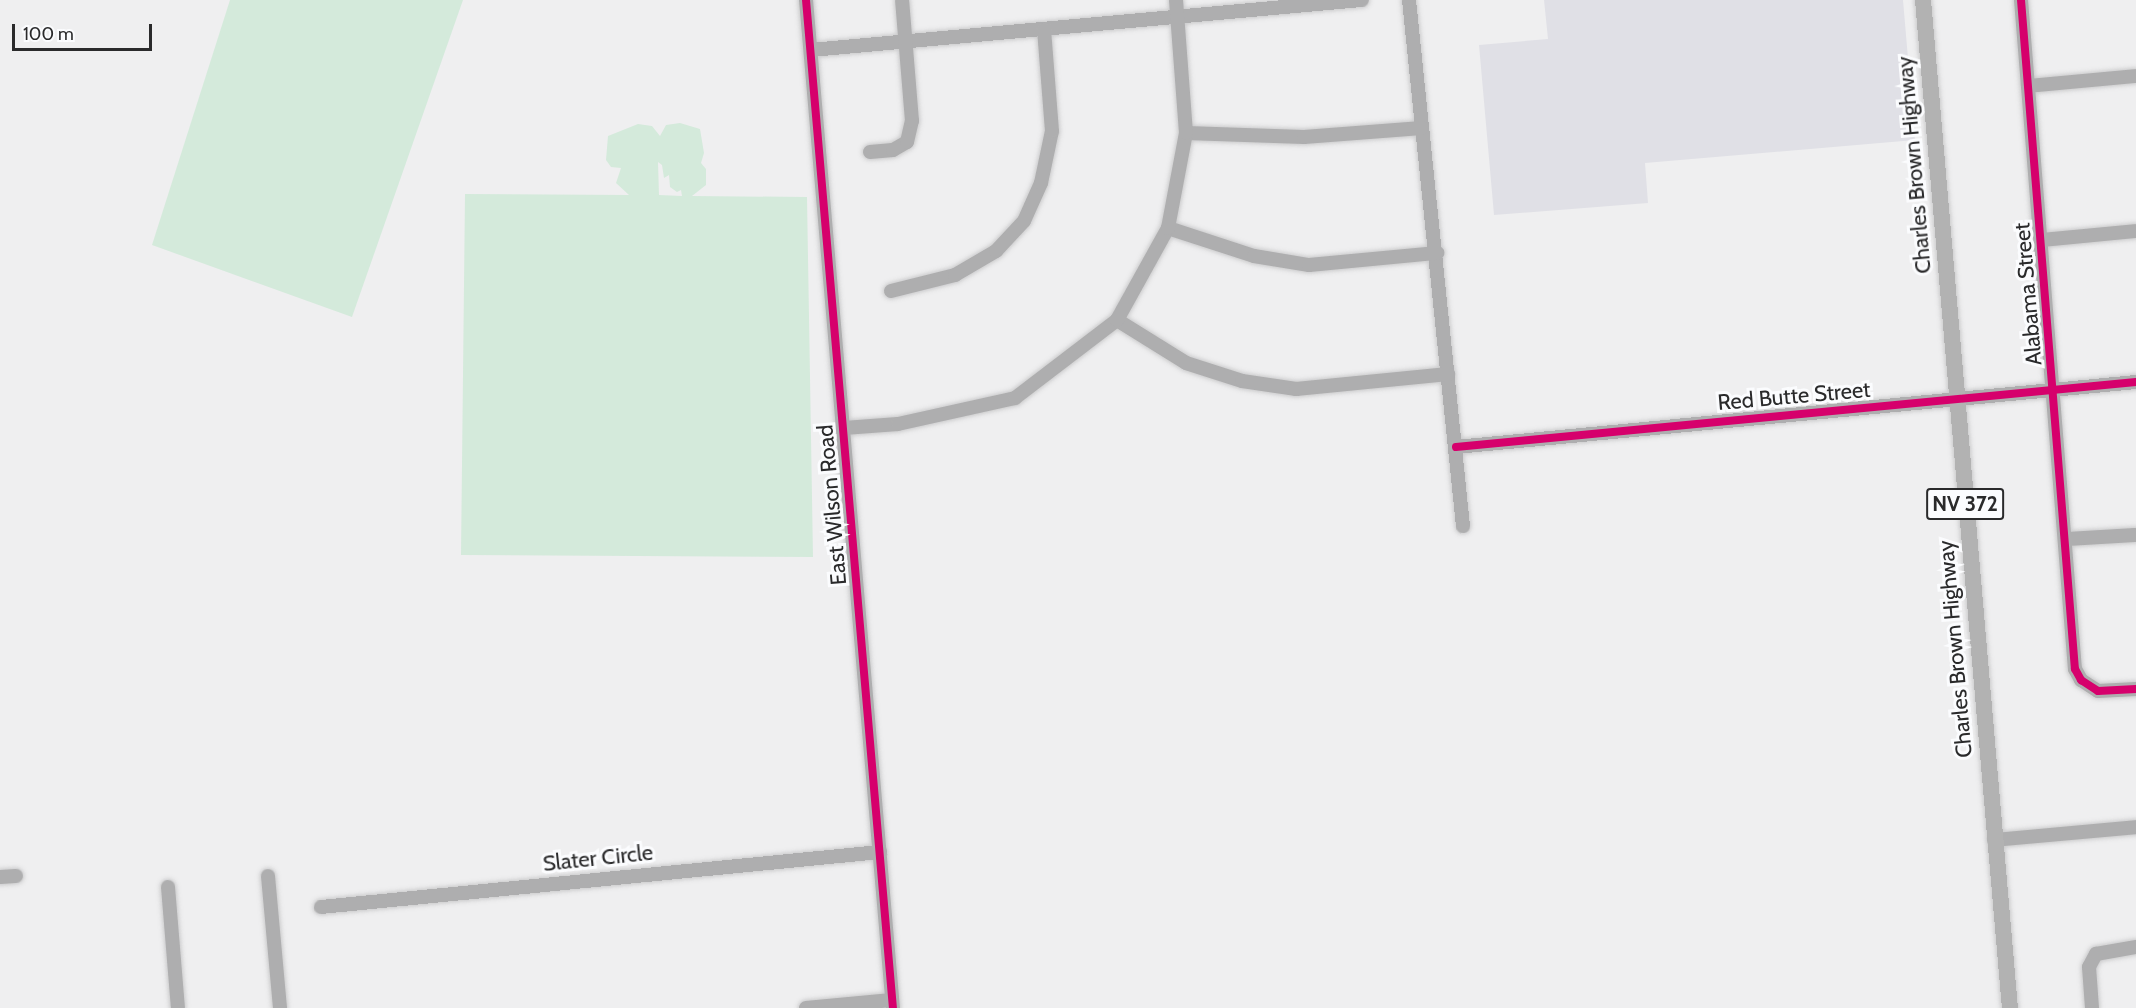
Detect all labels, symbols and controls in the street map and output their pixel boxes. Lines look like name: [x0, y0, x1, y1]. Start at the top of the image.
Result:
scale bar: [15, 12, 154, 50]
text: 100 m: [23, 23, 74, 45]
street label: Charles Brown Highway: [1891, 55, 1937, 275]
street label: Alabama Street: [2009, 221, 2047, 367]
street label: Red Butte Street: [1716, 376, 1872, 416]
street label: East Wilson Road: [812, 424, 852, 586]
road number: NV 372: [1926, 486, 2004, 522]
street label: Charles Brown Highway: [1932, 539, 1978, 759]
street label: Slater Circle: [542, 839, 654, 877]

